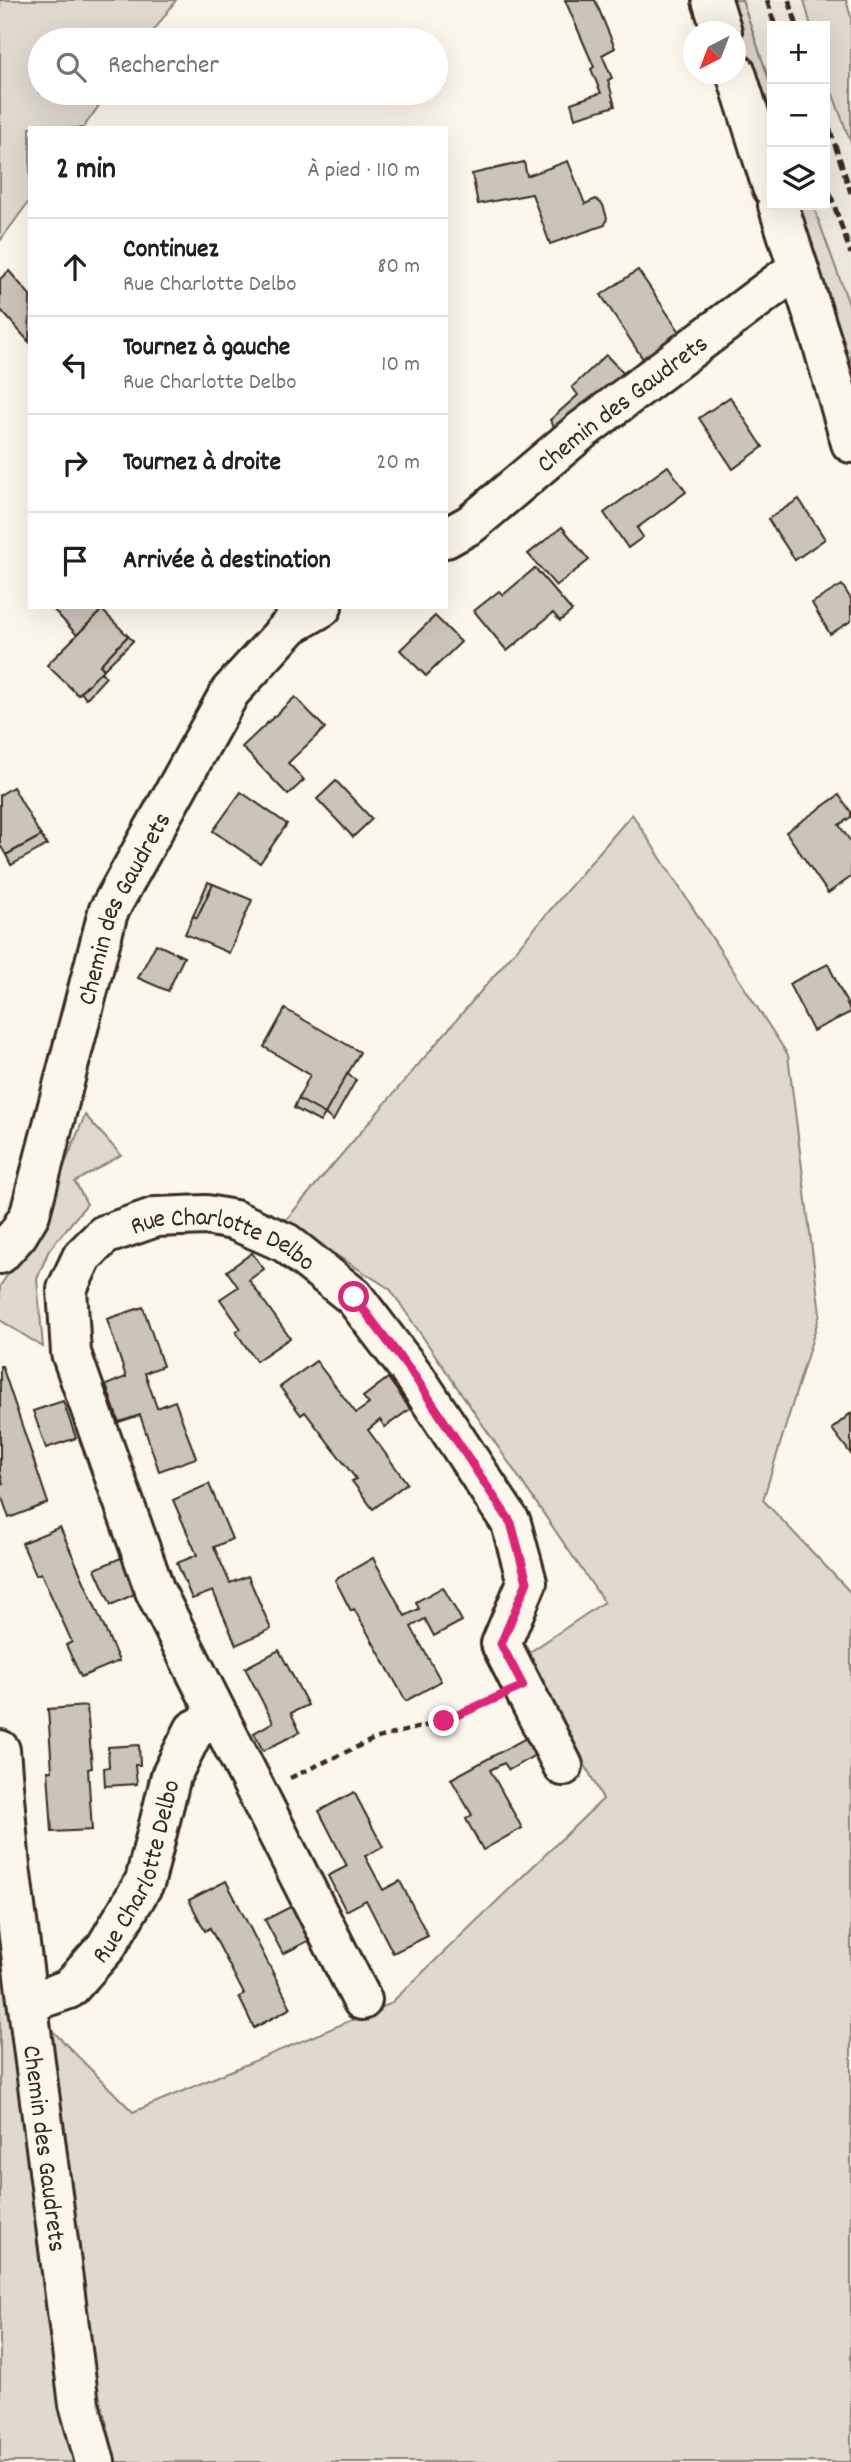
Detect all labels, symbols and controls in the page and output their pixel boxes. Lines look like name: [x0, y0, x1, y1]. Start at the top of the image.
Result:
north arrow: [683, 21, 746, 84]
map controls: [767, 21, 830, 210]
button: +: [767, 21, 830, 84]
search box: [28, 28, 448, 105]
icon: search: [52, 48, 90, 86]
text: Rechercher: [108, 48, 219, 85]
button: −: [767, 84, 830, 147]
button: layers: [767, 147, 830, 210]
text: 2 min: [56, 150, 116, 193]
text: À pied · 110 m: [308, 155, 420, 188]
text: Continuez: [123, 232, 218, 269]
icon: ahead: [56, 248, 94, 286]
text: 80 m: [377, 251, 420, 284]
text: Rue Charlotte Delbo: [123, 269, 296, 302]
street label: Chemin des Gaudrets: [530, 327, 717, 483]
text: Tournez à gauche: [123, 330, 290, 367]
icon: left: [56, 346, 94, 384]
text: 10 m: [381, 349, 420, 382]
text: Rue Charlotte Delbo: [123, 367, 296, 400]
icon: right: [56, 444, 94, 482]
text: Tournez à droite: [123, 445, 281, 482]
text: 20 m: [376, 447, 420, 480]
icon: arrive: [56, 542, 94, 580]
text: Arrivée à destination: [123, 543, 331, 580]
street label: Chemin des Gaudrets: [70, 806, 182, 1010]
street label: Rue Charlotte Delbo: [126, 1200, 322, 1282]
route start: [338, 1281, 369, 1312]
route end: [428, 1705, 459, 1736]
street label: Rue Charlotte Delbo: [85, 1776, 191, 1973]
street label: Chemin des Gaudrets: [11, 2043, 74, 2254]

